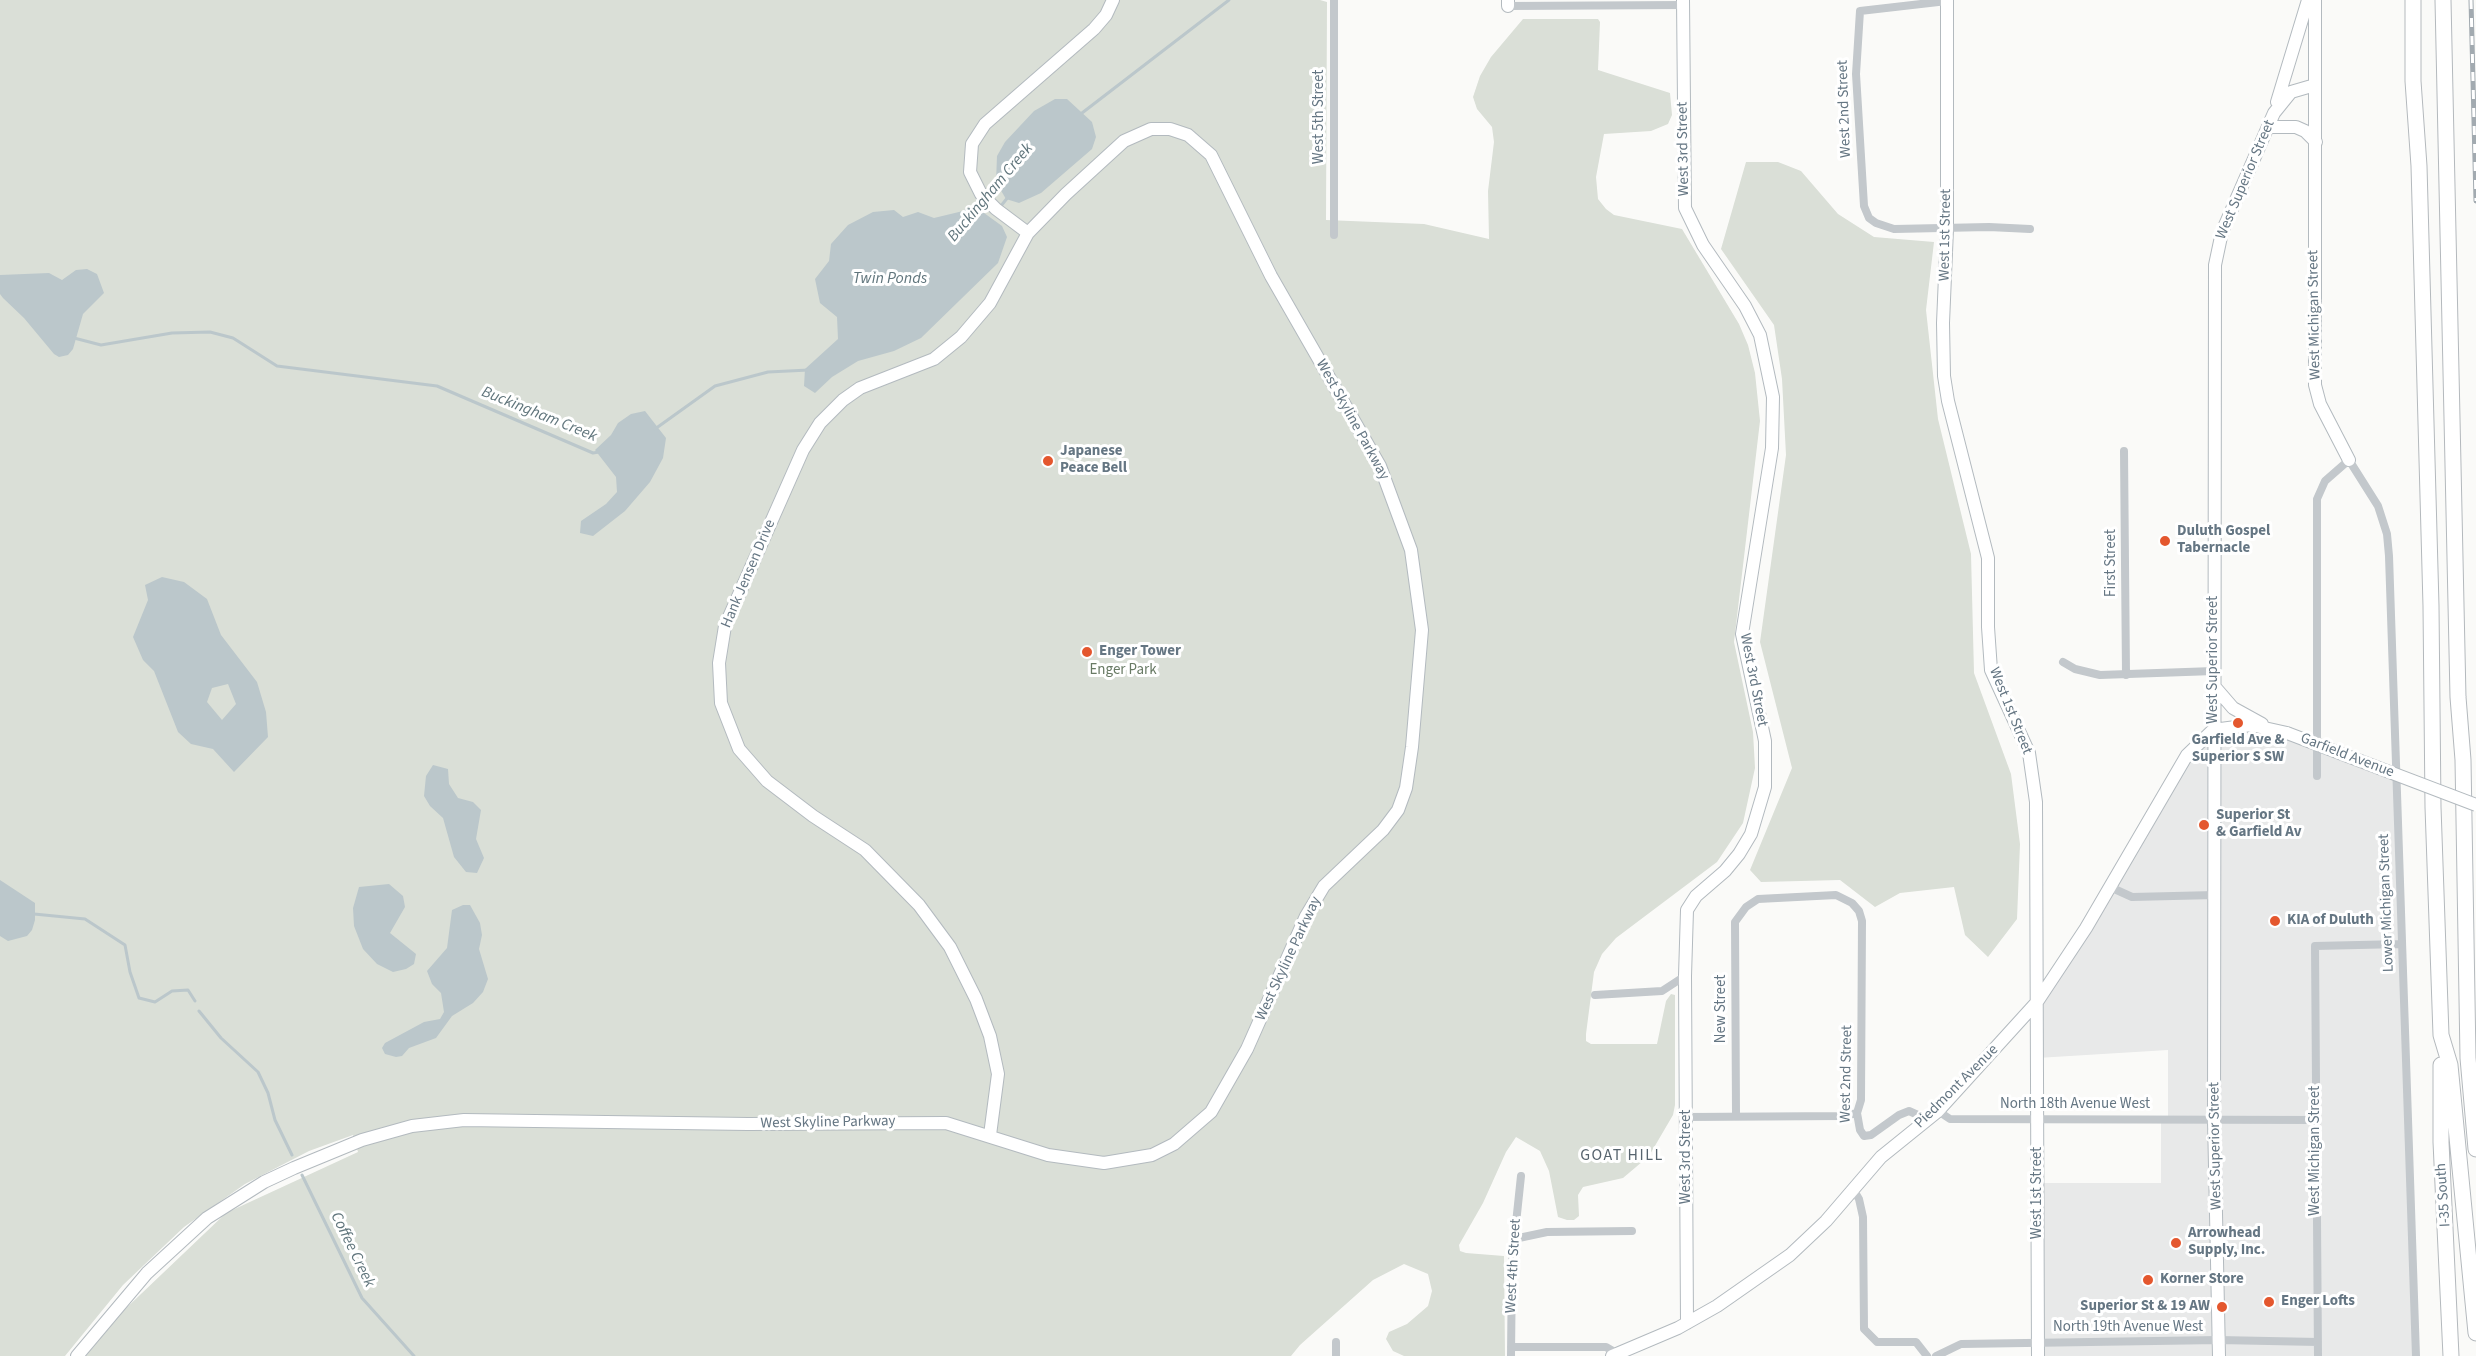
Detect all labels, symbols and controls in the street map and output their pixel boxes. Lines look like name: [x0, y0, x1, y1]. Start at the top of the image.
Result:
street label: West 2nd Street: [1834, 60, 1856, 158]
street label: West 5th Street: [1311, 70, 1329, 164]
street label: West 3rd Street: [1674, 102, 1694, 196]
street label: West Superior Street: [2213, 118, 2279, 242]
water label: Buckingham Creek: [944, 140, 1038, 246]
street label: West 1st Street: [1936, 189, 1956, 281]
street label: West Michigan Street: [2305, 250, 2325, 380]
water label: Twin Ponds: [853, 269, 927, 289]
street label: West Skyline Parkway: [1311, 357, 1393, 483]
water label: Buckingham Creek: [479, 383, 599, 447]
place label: Japanese Peace Bell: [1060, 443, 1127, 478]
marker: Japanese Peace Bell: [1041, 454, 1055, 468]
street label: Hank Jensen Drive: [718, 517, 780, 631]
place label: Duluth Gospel Tabernacle: [2177, 523, 2270, 558]
street label: First Street: [2103, 529, 2121, 597]
marker: Duluth Gospel Tabernacle: [2158, 534, 2172, 548]
street label: West Superior Street: [2205, 596, 2223, 724]
street label: West 3rd Street: [1735, 632, 1771, 728]
place label: Enger Tower: [1099, 643, 1181, 661]
marker: Enger Tower: [1080, 645, 1094, 659]
park label: Enger Park: [1089, 662, 1157, 680]
street label: West 1st Street: [1984, 665, 2036, 757]
marker: Garfield Ave & Superior S SW: [2231, 716, 2245, 730]
street label: Garfield Avenue: [2298, 730, 2396, 782]
place label: Garfield Ave & Superior S SW: [2191, 732, 2285, 767]
place label: Superior St & Garfield Av: [2216, 807, 2302, 842]
marker: Superior St & Garfield Av: [2197, 818, 2211, 832]
street label: Lower Michigan Street: [2376, 833, 2398, 973]
street label: West Skyline Parkway: [1252, 894, 1326, 1024]
place label: KIA of Duluth: [2287, 912, 2374, 930]
marker: KIA of Duluth: [2268, 914, 2282, 928]
street label: New Street: [1713, 975, 1731, 1043]
street label: West 2nd Street: [1837, 1025, 1857, 1123]
street label: Piedmont Avenue: [1911, 1041, 2003, 1133]
street label: West Superior Street: [2206, 1082, 2226, 1210]
street label: West Michigan Street: [2307, 1086, 2325, 1216]
street label: North 18th Avenue West: [2000, 1096, 2150, 1114]
street label: West 3rd Street: [1678, 1110, 1696, 1204]
street label: West Skyline Parkway: [760, 1113, 896, 1133]
district label: GOAT HILL: [1580, 1146, 1664, 1166]
street label: West 1st Street: [2029, 1147, 2047, 1239]
street label: I-35 South: [2433, 1162, 2455, 1228]
water label: Coffee Creek: [326, 1209, 378, 1291]
street label: West 4th Street: [1503, 1218, 1525, 1314]
place label: Arrowhead Supply, Inc.: [2188, 1225, 2265, 1260]
marker: Arrowhead Supply, Inc.: [2169, 1236, 2183, 1250]
place label: Korner Store: [2160, 1271, 2244, 1289]
marker: Korner Store: [2141, 1273, 2155, 1287]
place label: Enger Lofts: [2281, 1293, 2355, 1311]
marker: Enger Lofts: [2262, 1295, 2276, 1309]
place label: Superior St & 19 AW: [2080, 1298, 2210, 1316]
marker: Superior St & 19 AW: [2215, 1300, 2229, 1314]
street label: North 19th Avenue West: [2053, 1319, 2203, 1337]

